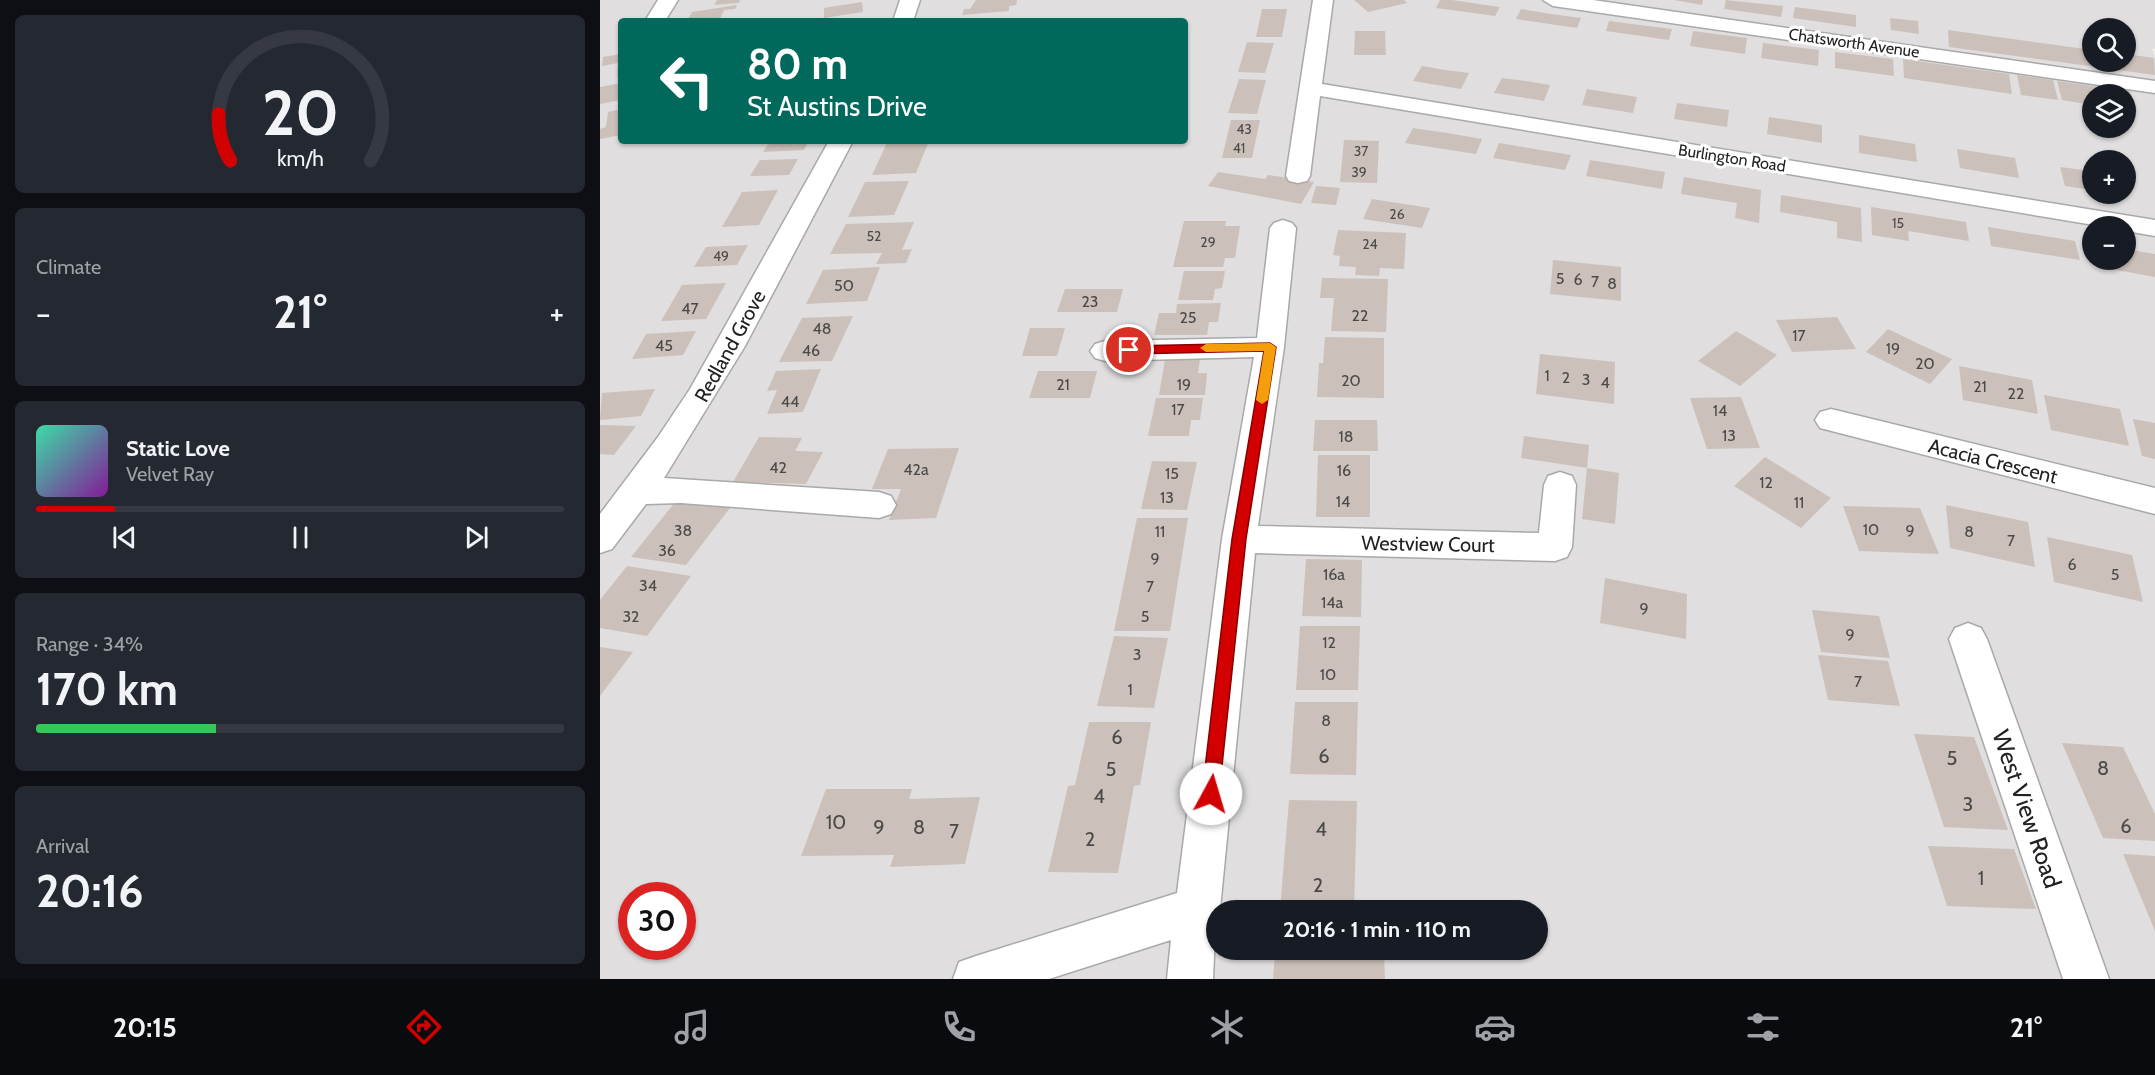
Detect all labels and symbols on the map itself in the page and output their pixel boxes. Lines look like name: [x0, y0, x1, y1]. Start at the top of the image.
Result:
street label: Chatsworth Avenue: [1787, 24, 1921, 62]
house number: 43: [1236, 120, 1252, 138]
house number: 41: [1233, 139, 1245, 157]
street label: Burlington Road: [1677, 140, 1787, 176]
house number: 37: [1354, 142, 1368, 160]
house number: 39: [1351, 163, 1367, 181]
house number: 26: [1389, 205, 1405, 223]
house number: 15: [1892, 214, 1904, 232]
house number: 52: [867, 227, 881, 245]
house number: 29: [1200, 233, 1216, 251]
house number: 24: [1362, 235, 1378, 253]
house number: 49: [713, 247, 729, 265]
house number: 5: [1556, 269, 1564, 288]
house number: 6: [1573, 270, 1583, 289]
house number: 7: [1591, 272, 1599, 291]
house number: 8: [1607, 274, 1617, 293]
house number: 50: [834, 276, 854, 295]
street label: Redland Grove: [689, 286, 771, 406]
house number: 23: [1081, 292, 1099, 311]
house number: 47: [681, 299, 699, 318]
house number: 22: [1352, 306, 1368, 325]
house number: 25: [1179, 308, 1197, 327]
house number: 48: [813, 319, 831, 338]
pin: [1103, 324, 1154, 375]
house number: 17: [1792, 326, 1806, 345]
house number: 45: [655, 336, 673, 355]
house number: 19: [1886, 339, 1900, 358]
house number: 46: [802, 341, 820, 360]
house number: 20: [1915, 354, 1935, 373]
house number: 1: [1544, 366, 1550, 385]
house number: 2: [1562, 368, 1570, 387]
house number: 3: [1582, 370, 1590, 389]
house number: 20: [1341, 371, 1361, 390]
house number: 4: [1600, 373, 1610, 392]
house number: 21: [1056, 375, 1070, 394]
house number: 19: [1177, 375, 1191, 394]
house number: 21: [1973, 377, 1987, 396]
house number: 22: [2008, 384, 2024, 403]
house number: 44: [781, 392, 799, 411]
house number: 17: [1171, 400, 1185, 419]
house number: 14: [1713, 401, 1727, 420]
house number: 13: [1722, 426, 1736, 445]
house number: 18: [1339, 427, 1353, 446]
street label: Acacia Crescent: [1926, 433, 2060, 489]
house number: 42: [769, 458, 787, 477]
house number: 42a: [903, 460, 929, 479]
house number: 16: [1337, 461, 1351, 480]
house number: 15: [1165, 464, 1179, 483]
house number: 12: [1759, 473, 1773, 492]
house number: 13: [1160, 488, 1174, 507]
house number: 14: [1336, 492, 1350, 511]
house number: 11: [1794, 493, 1804, 512]
house number: 10: [1863, 520, 1879, 539]
house number: 38: [674, 521, 692, 540]
house number: 9: [1905, 521, 1915, 540]
house number: 11: [1155, 522, 1165, 541]
house number: 8: [1964, 522, 1974, 541]
street label: Westview Court: [1361, 531, 1495, 557]
house number: 7: [2007, 531, 2015, 550]
house number: 36: [658, 541, 676, 560]
house number: 9: [1150, 549, 1160, 568]
house number: 6: [2067, 555, 2077, 574]
house number: 16a: [1323, 565, 1345, 584]
house number: 5: [2111, 565, 2119, 584]
house number: 34: [639, 576, 657, 595]
house number: 7: [1146, 577, 1154, 596]
house number: 14a: [1321, 593, 1343, 612]
house number: 9: [1639, 599, 1649, 618]
house number: 32: [622, 607, 640, 626]
house number: 5: [1141, 607, 1149, 626]
house number: 9: [1845, 625, 1855, 644]
house number: 12: [1322, 633, 1336, 652]
house number: 3: [1133, 645, 1141, 664]
house number: 10: [1320, 665, 1336, 684]
house number: 7: [1854, 672, 1862, 691]
house number: 1: [1127, 680, 1133, 699]
house number: 8: [1321, 711, 1331, 730]
house number: 6: [1111, 725, 1123, 749]
street label: West View Road: [1986, 726, 2068, 892]
house number: 6: [1318, 744, 1330, 768]
house number: 5: [1947, 746, 1957, 770]
house number: 8: [2097, 756, 2109, 780]
house number: 5: [1106, 757, 1116, 781]
position arrow: [1179, 762, 1243, 826]
house number: 4: [1093, 784, 1105, 808]
house number: 3: [1963, 792, 1973, 816]
house number: 10: [826, 810, 846, 834]
house number: 6: [2120, 814, 2132, 838]
house number: 9: [873, 815, 885, 839]
house number: 8: [913, 815, 925, 839]
house number: 4: [1315, 817, 1327, 841]
house number: 7: [949, 819, 959, 843]
house number: 2: [1085, 827, 1095, 851]
house number: 1: [1978, 866, 1984, 890]
house number: 2: [1313, 873, 1323, 897]
speed limit sign: 30: [618, 882, 696, 960]

